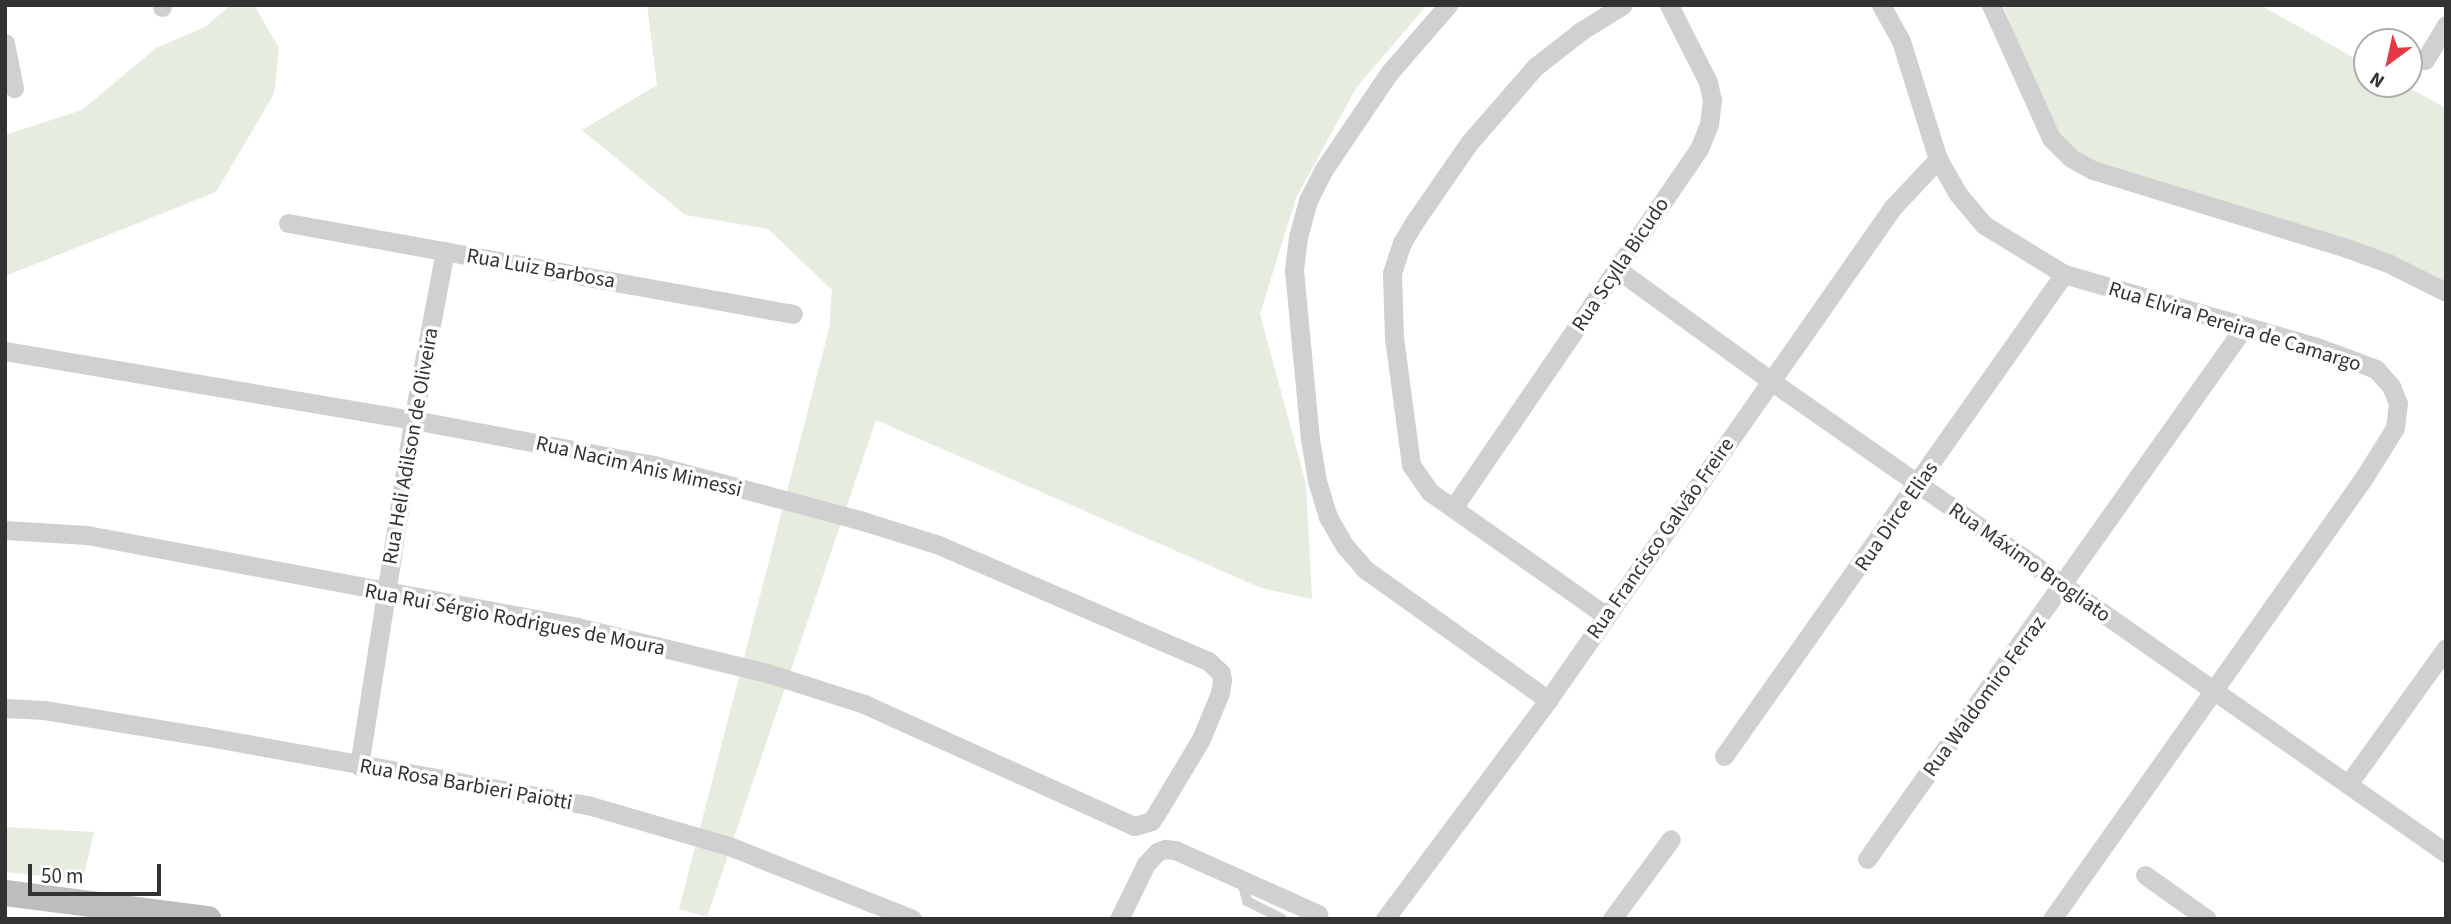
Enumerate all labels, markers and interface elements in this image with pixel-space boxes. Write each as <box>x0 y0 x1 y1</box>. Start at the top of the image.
north arrow <box>2353 28 2423 98</box>
text: N <box>2365 65 2390 94</box>
street label: Rua Scylla Bicudo <box>1566 192 1674 336</box>
street label: Rua Luiz Barbosa <box>465 243 617 293</box>
street label: Rua Elvira Pereira de Camargo <box>2106 276 2364 376</box>
street label: Rua Heli Adilson de Oliveira <box>377 326 443 566</box>
street label: Rua Nacim Anis Mimessi <box>533 430 745 502</box>
street label: Rua Francisco Galvão Freire <box>1581 433 1739 643</box>
street label: Rua Dirce Elias <box>1849 456 1943 576</box>
street label: Rua Máximo Brogliato <box>1944 497 2116 627</box>
street label: Rua Rui Sérgio Rodrigues de Moura <box>363 578 667 660</box>
street label: Rua Waldomiro Ferraz <box>1917 611 2051 781</box>
street label: Rua Rosa Barbieri Paiotti <box>358 753 574 815</box>
scale bar <box>32 850 164 894</box>
text: 50 m <box>41 861 83 891</box>

